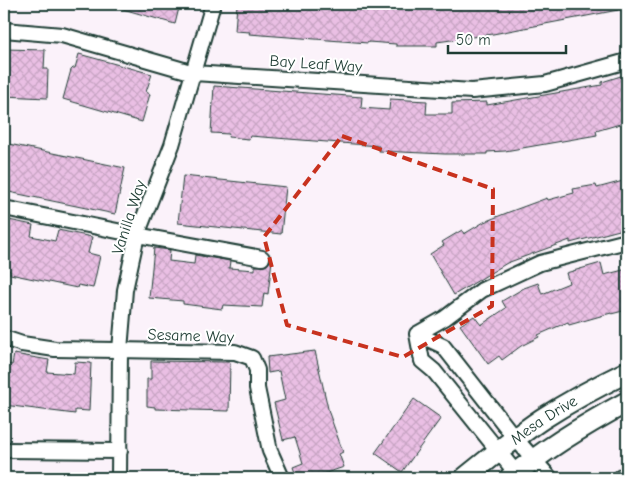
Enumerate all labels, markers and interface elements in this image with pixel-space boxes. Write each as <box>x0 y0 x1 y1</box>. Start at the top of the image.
scale bar <box>448 22 566 54</box>
text: 50 m <box>456 31 491 49</box>
street label: Bay Leaf Way <box>269 52 364 76</box>
street label: Vanilla Way <box>108 177 150 257</box>
street label: Sesame Way <box>147 325 235 347</box>
street label: Mesa Drive <box>507 392 580 449</box>

